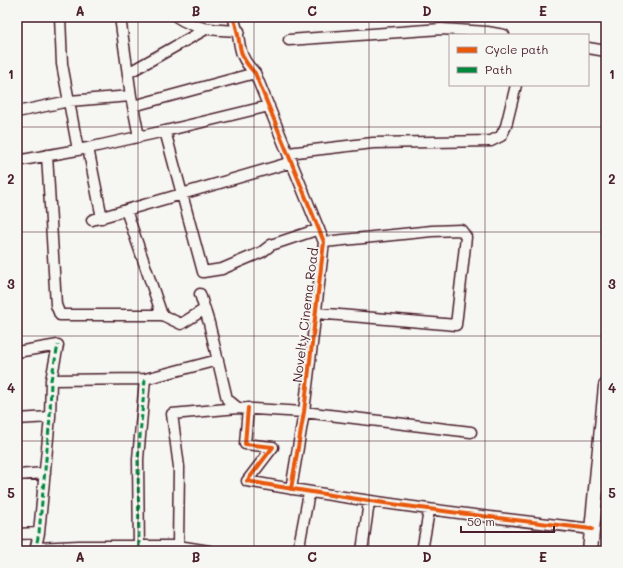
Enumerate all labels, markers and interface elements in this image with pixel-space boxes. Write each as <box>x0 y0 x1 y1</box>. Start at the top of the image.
text: A <box>75 2 85 19</box>
text: B <box>192 2 201 19</box>
text: C <box>307 2 317 19</box>
text: D <box>422 2 432 19</box>
text: E <box>539 2 547 19</box>
legend <box>449 34 589 86</box>
text: Cycle path <box>485 41 548 57</box>
text: Path <box>485 61 512 77</box>
text: 1 <box>8 65 14 82</box>
text: 1 <box>609 65 615 82</box>
text: 2 <box>7 170 15 187</box>
text: 2 <box>608 170 616 187</box>
street label: Novelty Cinema Road <box>288 247 321 383</box>
text: 3 <box>7 275 15 292</box>
text: 3 <box>608 275 616 292</box>
text: 4 <box>7 379 15 396</box>
text: 4 <box>608 379 616 396</box>
text: 5 <box>7 484 15 501</box>
text: 5 <box>608 484 616 501</box>
scale bar <box>461 508 554 534</box>
text: 50 m <box>467 513 495 529</box>
text: A <box>75 548 85 565</box>
text: B <box>192 548 201 565</box>
text: C <box>307 548 317 565</box>
text: D <box>422 548 432 565</box>
text: E <box>539 548 547 565</box>

